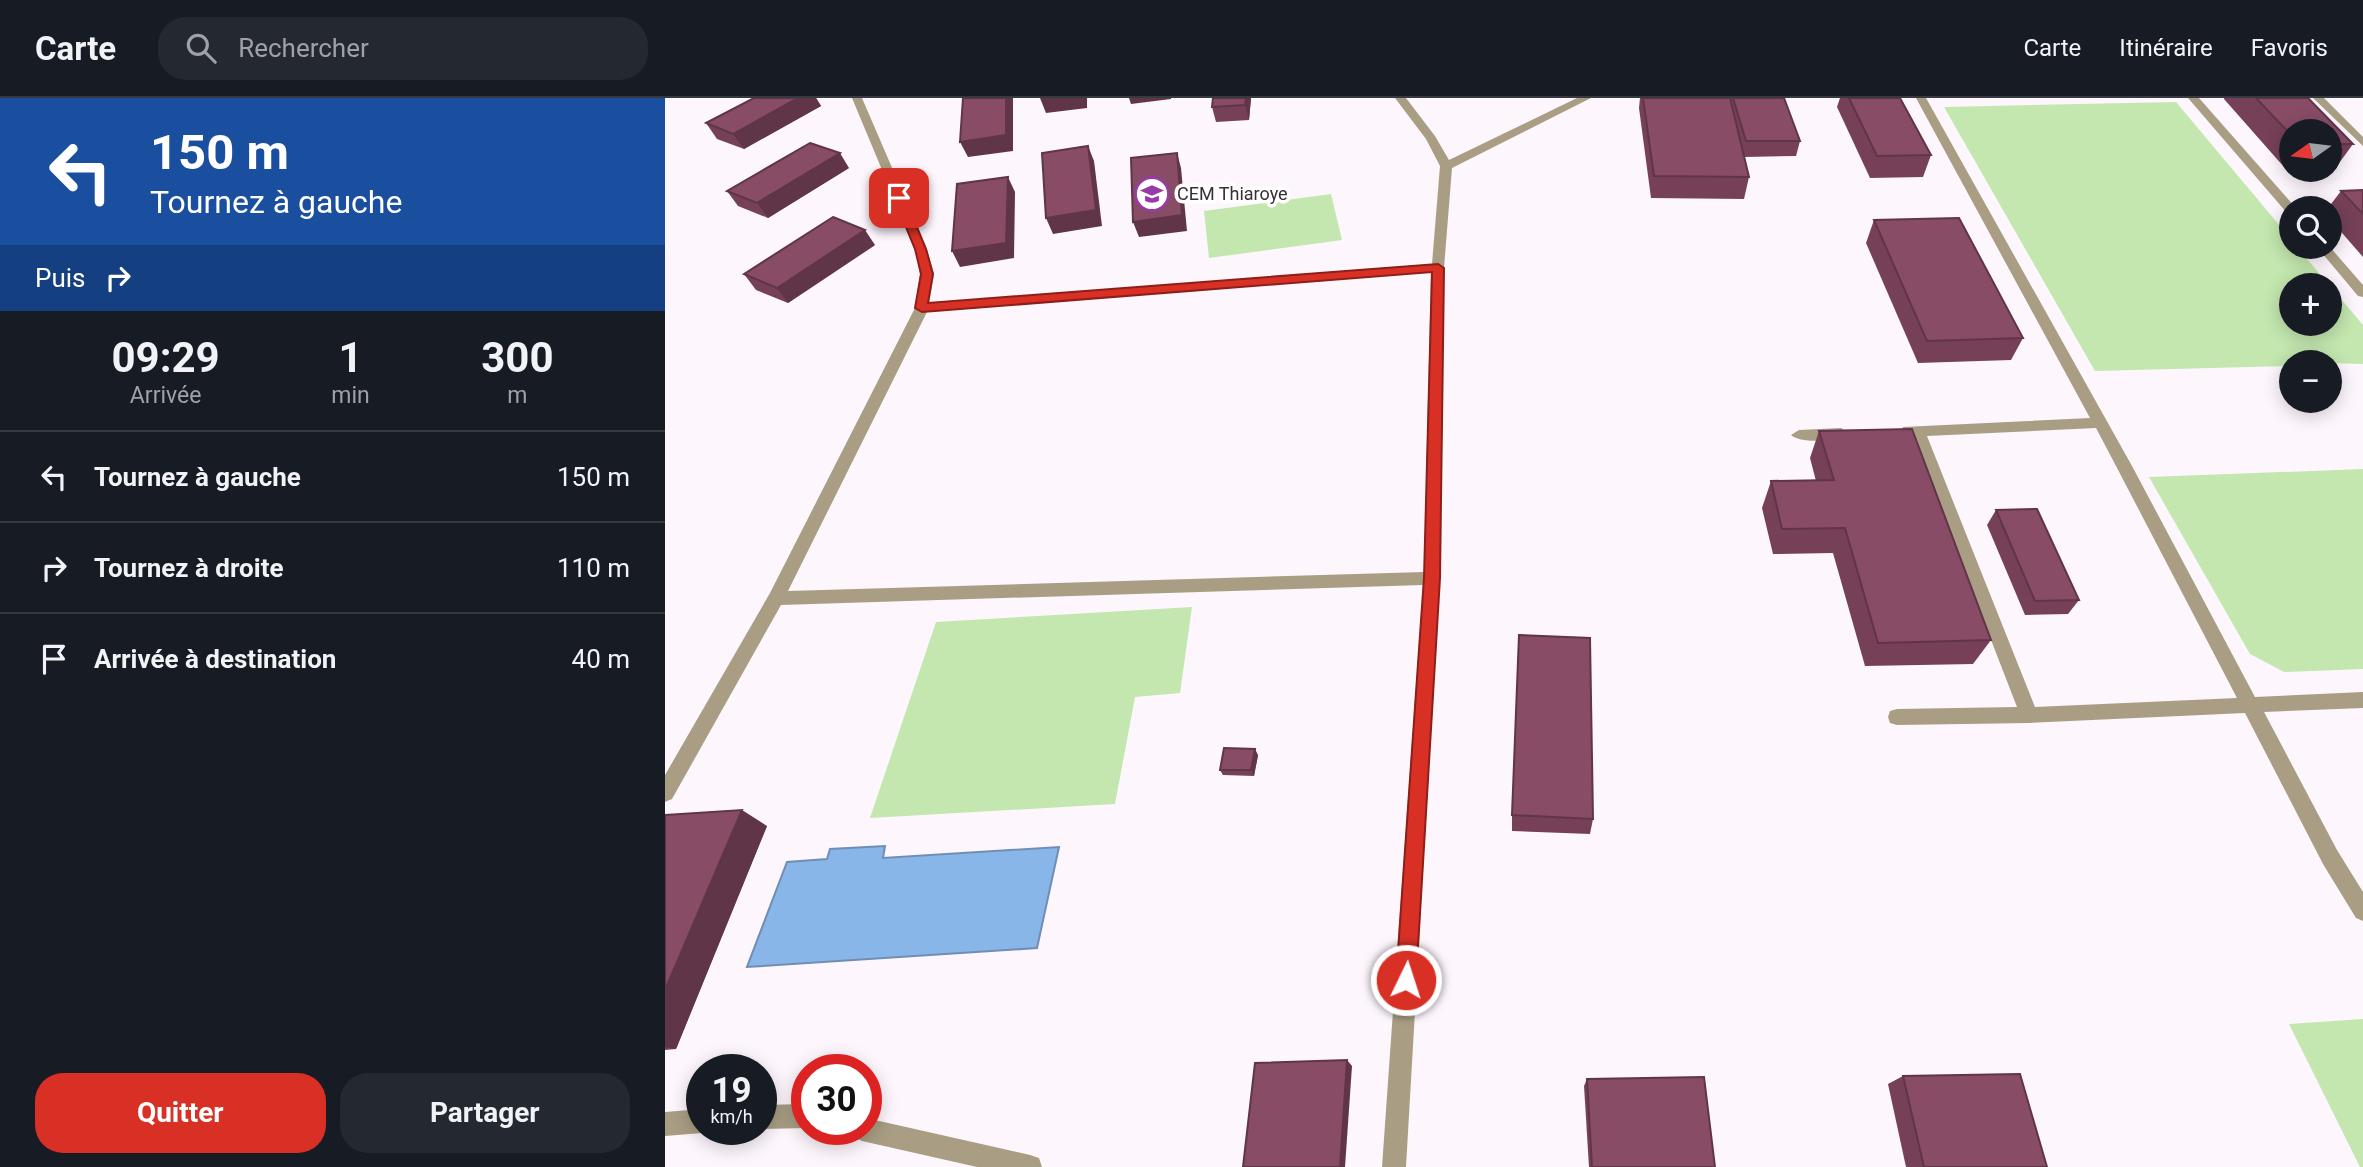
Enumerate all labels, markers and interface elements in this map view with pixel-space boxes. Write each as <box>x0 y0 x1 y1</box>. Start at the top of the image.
search box <box>158 17 648 80</box>
text: Carte <box>35 29 116 68</box>
icon: search <box>182 29 220 67</box>
text: Rechercher <box>238 33 369 63</box>
text: Carte <box>2023 34 2081 62</box>
text: Itinéraire <box>2119 34 2213 62</box>
text: Favoris <box>2251 34 2328 62</box>
north arrow <box>2279 119 2341 182</box>
map controls <box>2279 119 2342 413</box>
text: 150 m <box>150 124 289 181</box>
icon: left <box>35 126 126 217</box>
pin <box>869 168 929 228</box>
school or university icon: CEM Thiaroye <box>1133 175 1171 213</box>
icon: arrive <box>880 179 918 217</box>
text: Tournez à gauche <box>150 183 402 221</box>
place label: CEM Thiaroye <box>1177 183 1288 204</box>
button: search <box>2279 196 2342 259</box>
icon: right <box>99 259 137 297</box>
text: Puis <box>35 263 85 293</box>
button: + <box>2279 273 2342 336</box>
text: 09:29 <box>112 333 220 382</box>
text: 1 <box>338 333 363 382</box>
text: 300 <box>481 333 554 382</box>
button: − <box>2279 350 2342 413</box>
text: Arrivée <box>130 382 201 409</box>
text: min <box>331 382 370 409</box>
text: m <box>507 382 527 409</box>
icon: left <box>35 458 73 496</box>
text: Tournez à gauche <box>94 462 301 492</box>
text: 150 m <box>557 462 630 492</box>
icon: right <box>35 549 73 587</box>
text: Tournez à droite <box>94 553 284 583</box>
text: 110 m <box>557 553 630 583</box>
icon: arrive <box>35 640 73 678</box>
text: Arrivée à destination <box>94 644 336 674</box>
text: 40 m <box>572 644 630 674</box>
position arrow <box>1369 943 1443 1017</box>
speed limit sign: 30 <box>791 1054 882 1145</box>
text: 19 <box>711 1070 752 1111</box>
button: Quitter <box>35 1073 326 1153</box>
button: Partager <box>340 1073 630 1153</box>
text: km/h <box>710 1106 753 1127</box>

